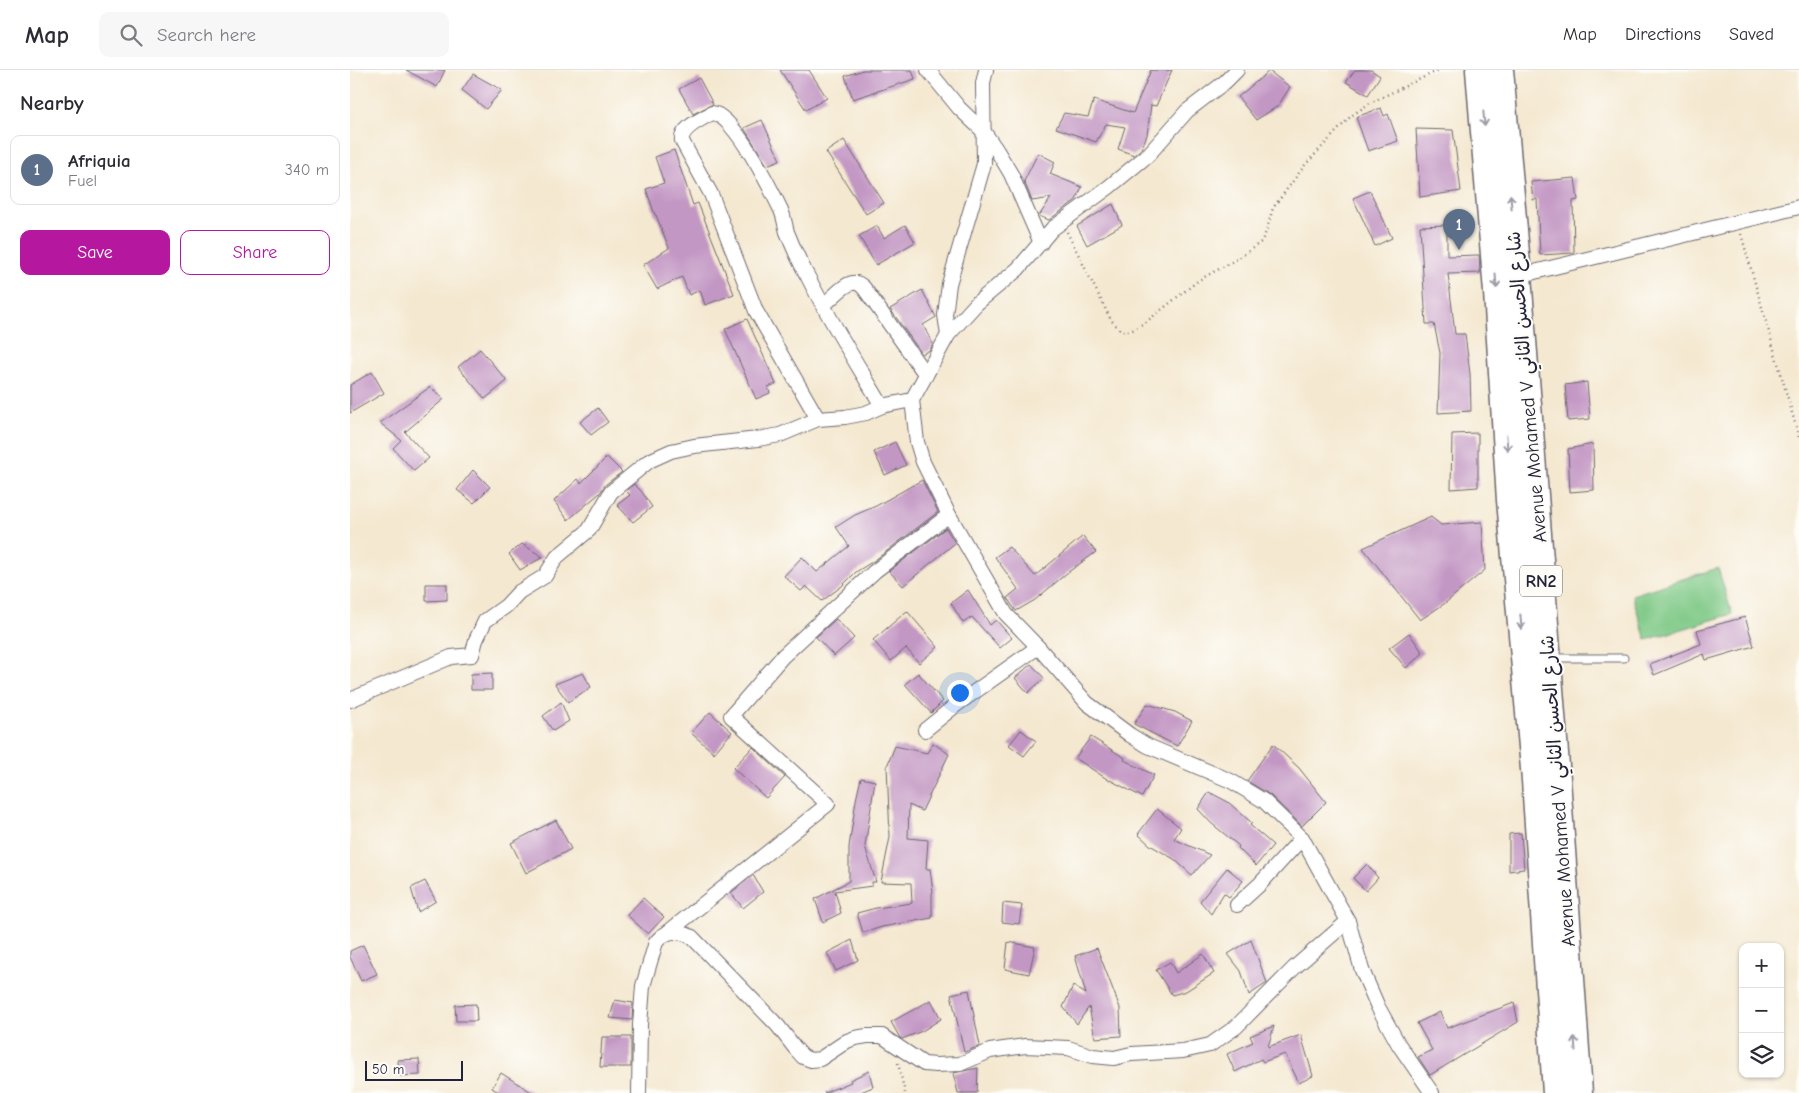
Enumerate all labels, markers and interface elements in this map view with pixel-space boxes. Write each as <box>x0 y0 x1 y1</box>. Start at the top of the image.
search box <box>99 12 449 57</box>
text: Map <box>25 21 69 49</box>
icon: search <box>117 21 145 49</box>
text: Search here <box>157 24 256 46</box>
text: Map <box>1563 24 1597 45</box>
text: Directions <box>1625 24 1701 45</box>
text: Saved <box>1729 24 1774 45</box>
text: Nearby <box>20 91 84 115</box>
one-way arrow <box>1479 110 1488 126</box>
text: Afriquia <box>68 150 131 172</box>
text: 1 <box>34 161 40 179</box>
text: 340 m <box>285 161 329 179</box>
text: Fuel <box>68 172 97 190</box>
one-way arrow <box>1506 194 1516 210</box>
pin: 1 <box>1443 209 1475 250</box>
button: Save <box>20 230 170 275</box>
button: Share <box>180 230 330 275</box>
street label: Avenue Mohamed V شارع الحسن الثاني <box>1502 230 1557 543</box>
one-way arrow <box>1492 272 1501 288</box>
one-way arrow <box>1502 434 1511 450</box>
road number: RN2 <box>1520 566 1562 596</box>
one-way arrow <box>1516 614 1526 630</box>
street label: Avenue Mohamed V شارع الحسن الثاني <box>1536 634 1585 948</box>
your location <box>947 680 973 706</box>
map controls <box>1739 943 1784 1078</box>
button: + <box>1739 943 1784 988</box>
button: − <box>1739 988 1784 1033</box>
button: layers <box>1739 1033 1784 1078</box>
one-way arrow <box>1571 1037 1580 1053</box>
scale bar <box>365 1058 462 1081</box>
text: 50 m <box>372 1061 404 1078</box>

